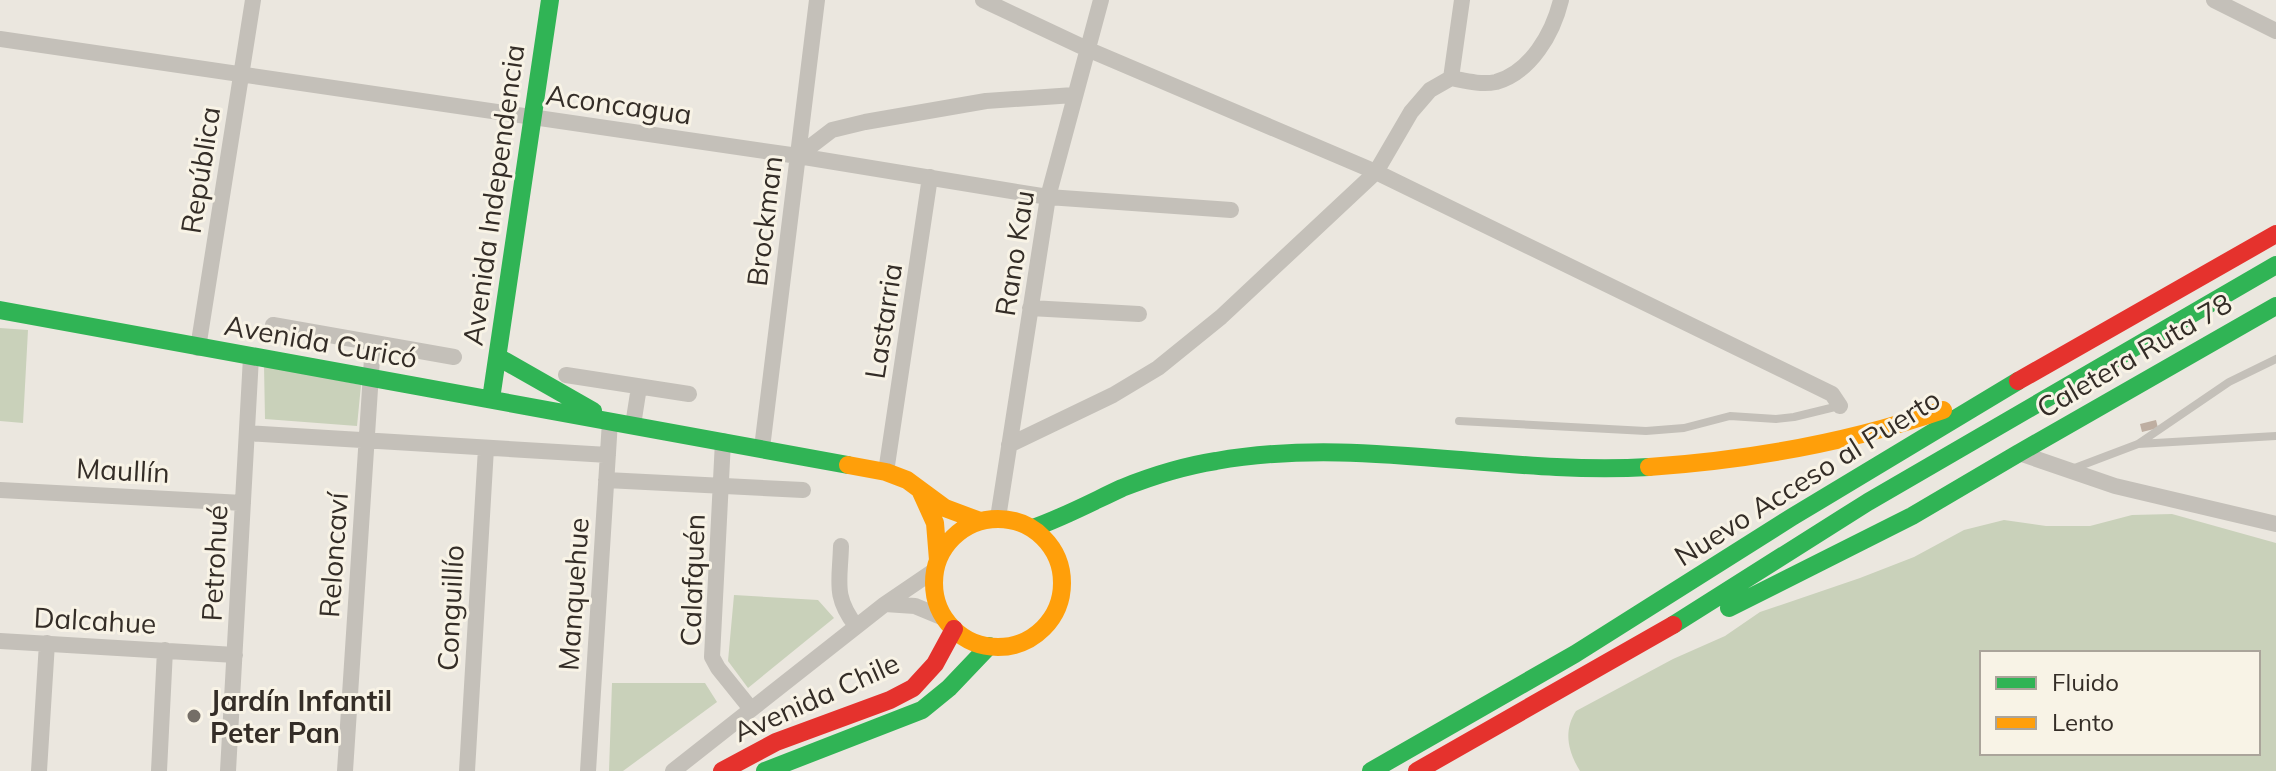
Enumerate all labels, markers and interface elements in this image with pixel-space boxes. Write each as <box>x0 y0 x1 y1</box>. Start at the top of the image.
street label: Avenida Independencia <box>455 42 531 348</box>
street label: Aconcagua <box>544 76 694 132</box>
street label: República <box>173 104 227 236</box>
street label: Brockman <box>739 154 789 288</box>
street label: Rano Kau <box>987 188 1041 318</box>
street label: Lastarria <box>857 261 909 381</box>
street label: Caletera Ruta 78 <box>2030 285 2238 425</box>
street label: Avenida Curicó <box>222 307 420 375</box>
street label: Nuevo Acceso al Puerto <box>1668 381 1946 573</box>
street label: Maullín <box>75 450 171 490</box>
street label: Reloncaví <box>311 490 355 619</box>
street label: Petrohué <box>193 504 235 622</box>
street label: Calafquén <box>672 513 712 647</box>
street label: Manquehue <box>550 516 596 672</box>
street label: Conguillío <box>429 544 471 672</box>
street label: Dalcahue <box>33 599 157 641</box>
street label: Avenida Chile <box>728 645 904 749</box>
legend <box>1980 651 2260 755</box>
text: Fluido <box>2052 667 2119 697</box>
place label: Jardín Infantil Peter Pan <box>210 683 392 750</box>
marker: Jardín Infantil Peter Pan <box>185 707 203 725</box>
text: Lento <box>2052 707 2114 737</box>

